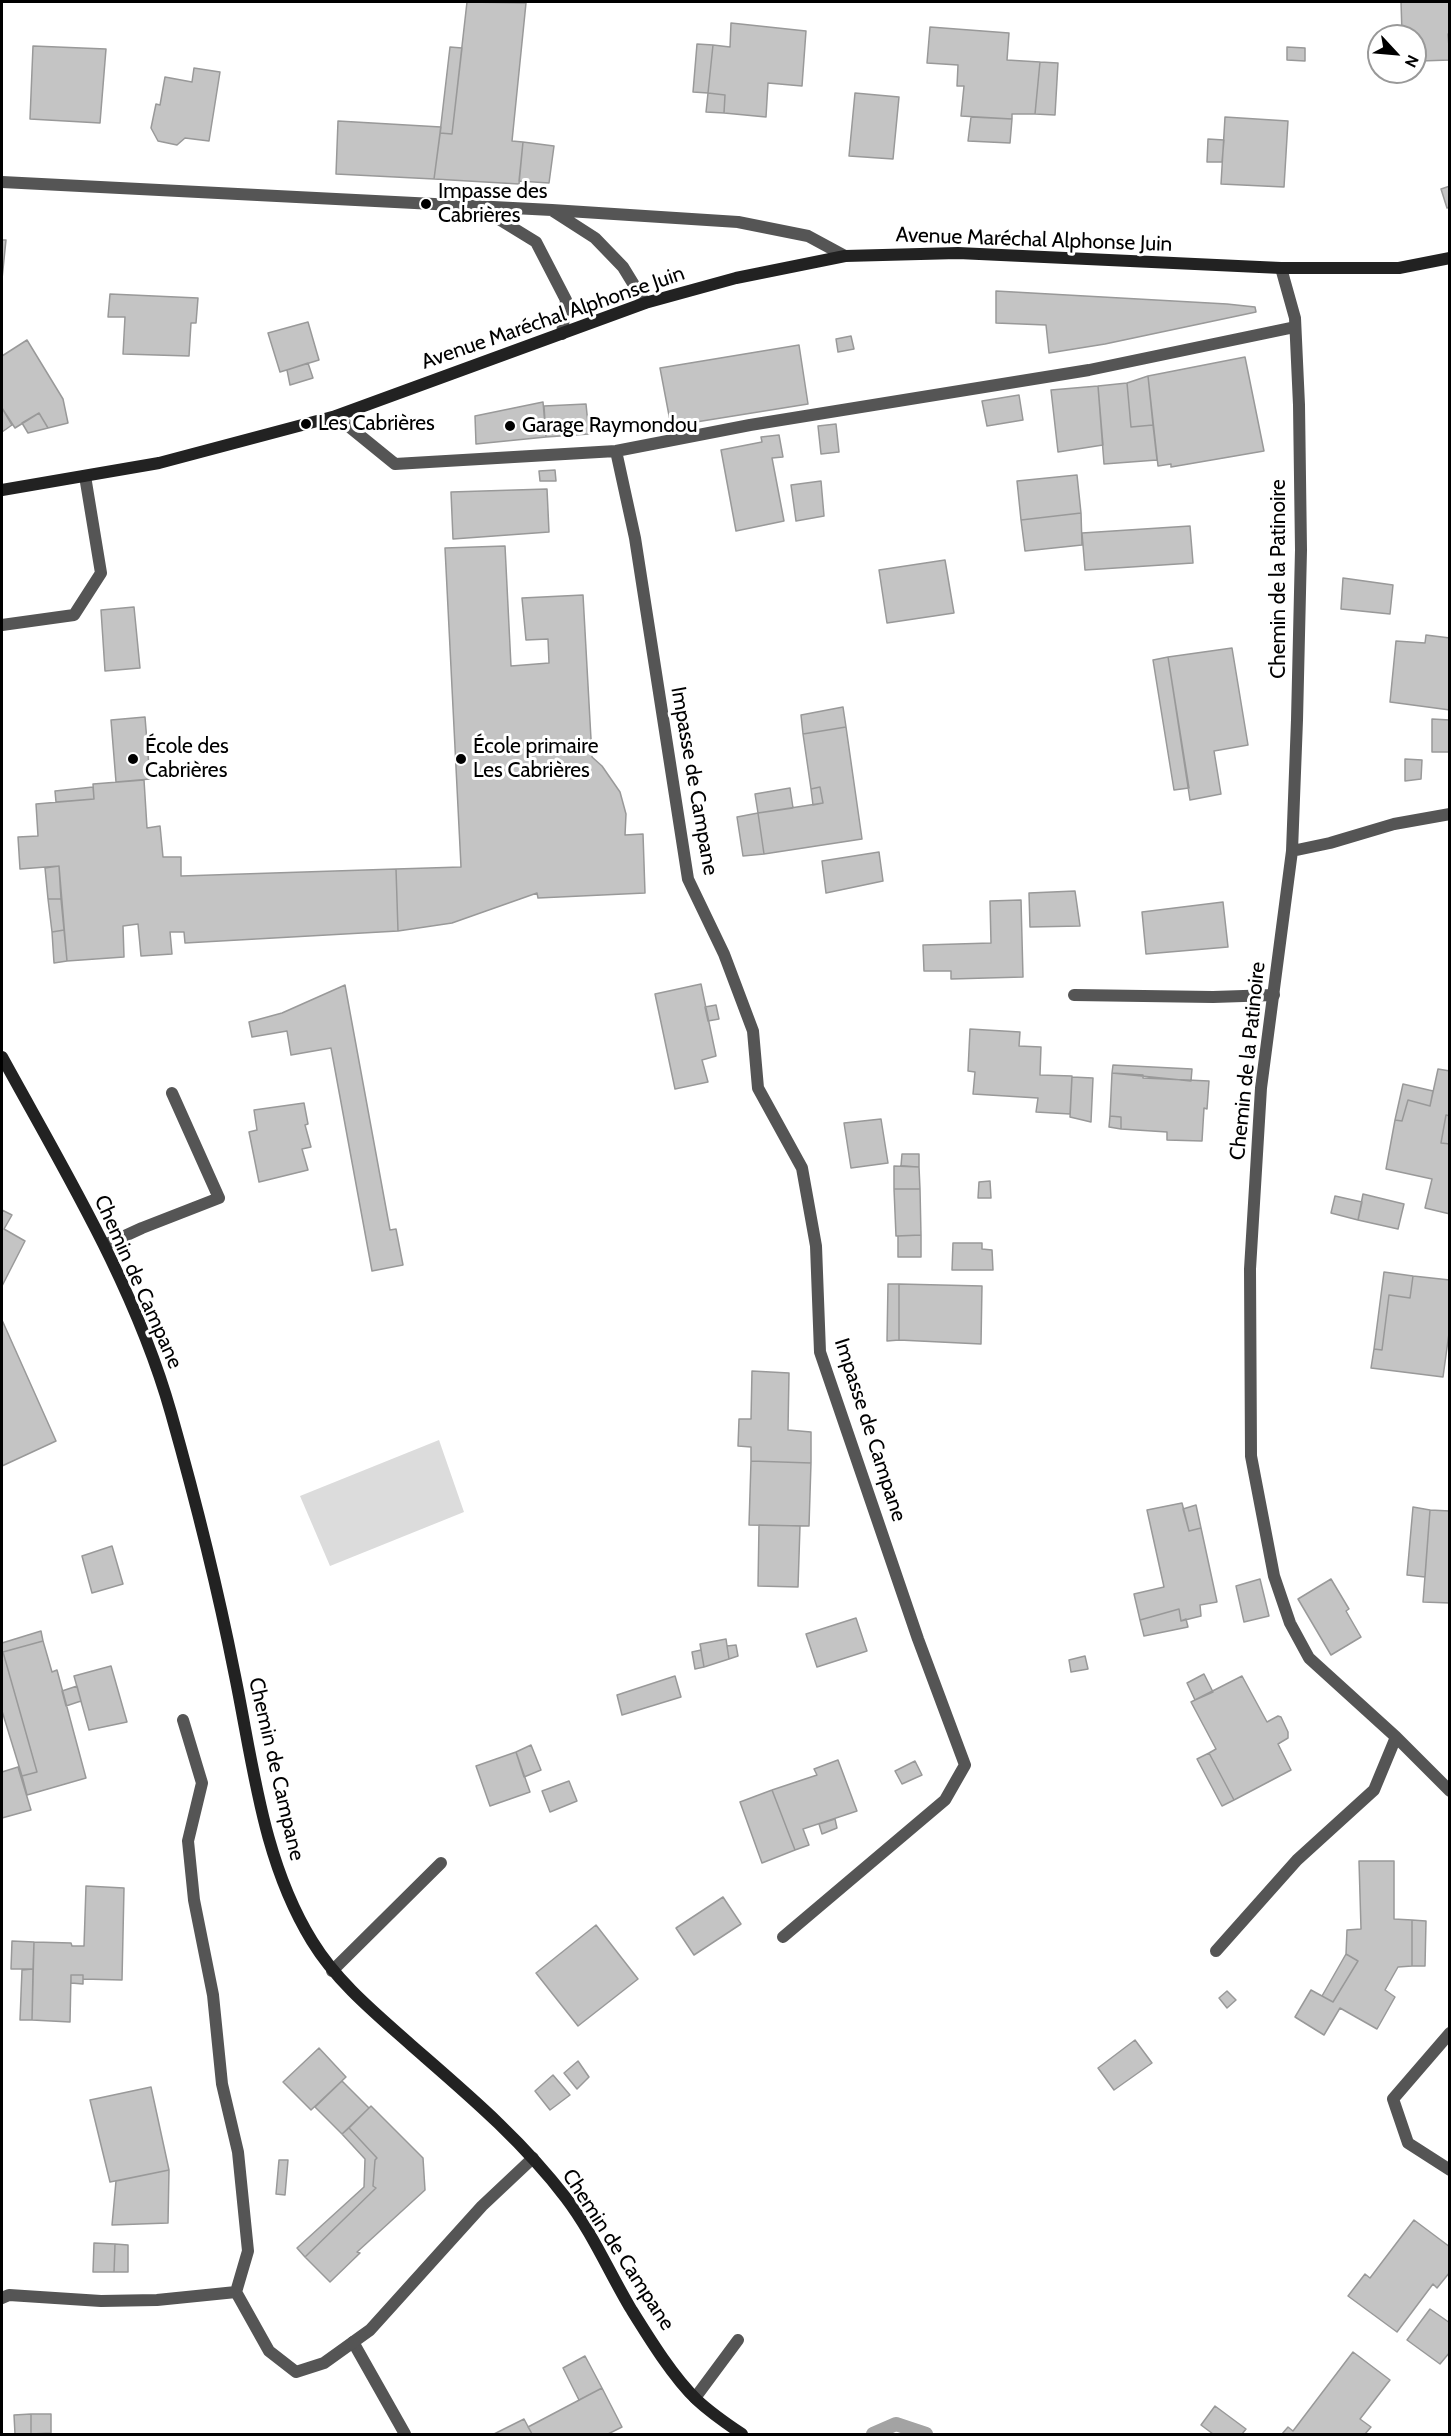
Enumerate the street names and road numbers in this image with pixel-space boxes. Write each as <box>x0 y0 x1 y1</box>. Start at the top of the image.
street label: Avenue Maréchal Alphonse Juin <box>895 223 1173 257</box>
street label: Avenue Maréchal Alphonse Juin <box>418 261 688 375</box>
street label: Chemin de la Patinoire <box>1266 479 1292 679</box>
street label: Impasse de Campane <box>665 685 723 877</box>
street label: Chemin de la Patinoire <box>1225 961 1271 1161</box>
street label: Chemin de Campane <box>88 1191 188 1373</box>
street label: Impasse de Campane <box>828 1335 912 1525</box>
street label: Chemin de Campane <box>243 1675 309 1863</box>
street label: Chemin de Campane <box>556 2165 680 2335</box>

